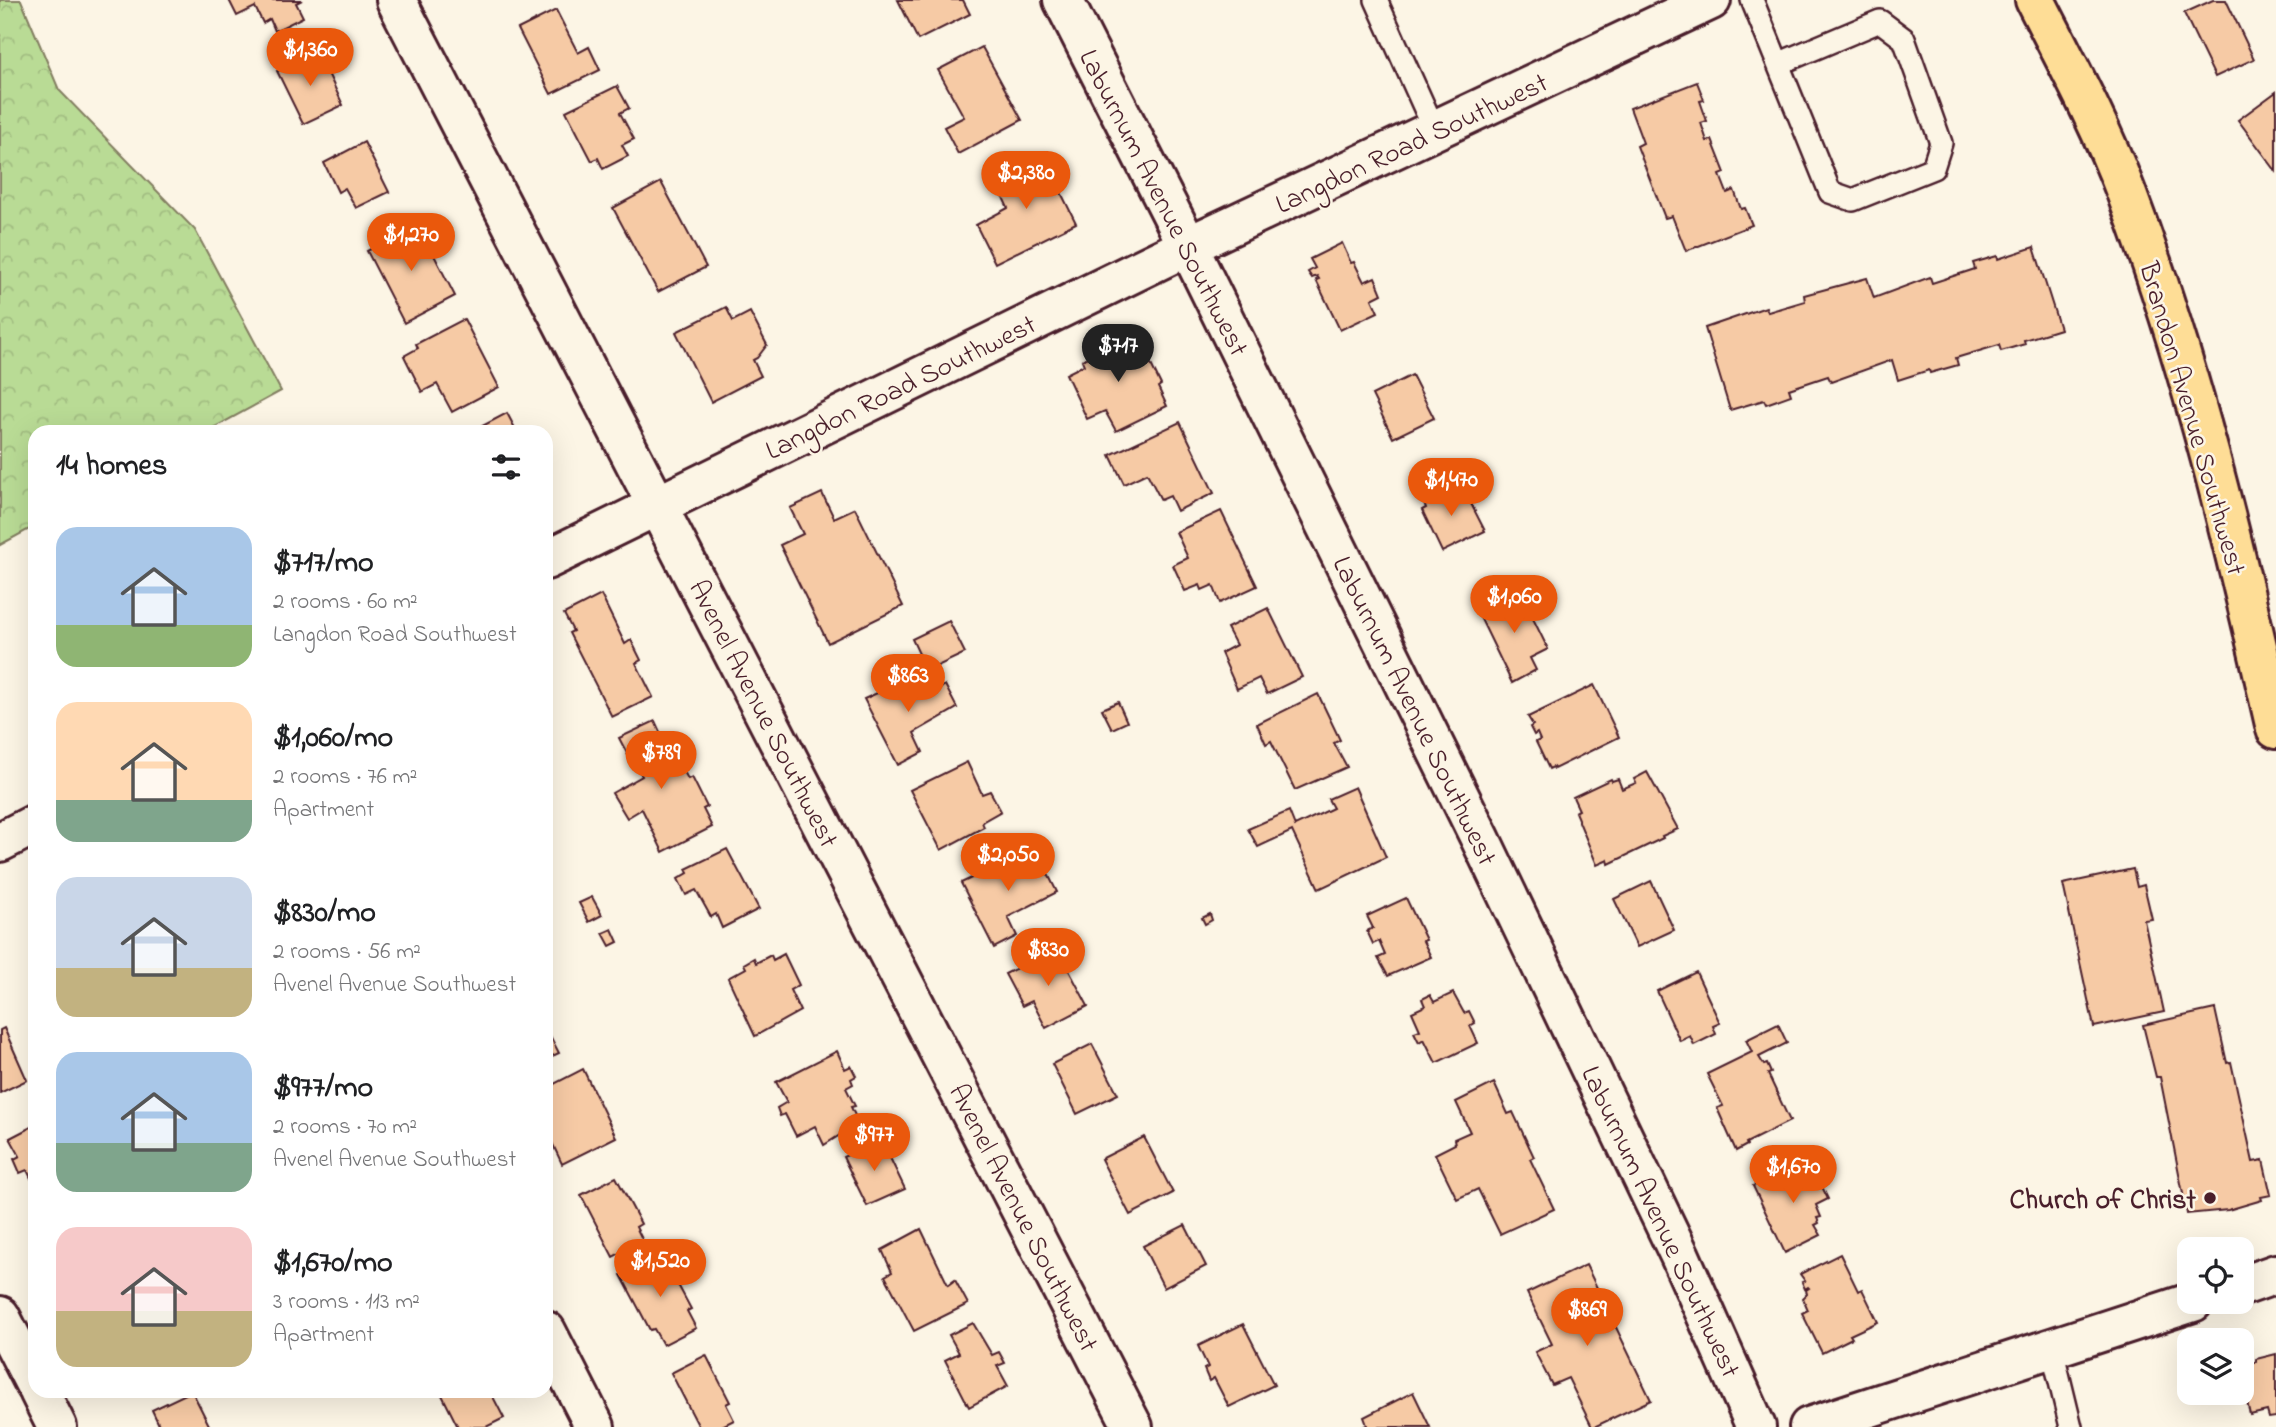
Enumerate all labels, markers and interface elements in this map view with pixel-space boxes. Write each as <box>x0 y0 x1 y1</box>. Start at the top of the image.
pin: $1,360 <box>253 28 367 88</box>
text: $1,360 <box>283 34 337 67</box>
street label: Laburnum Avenue Southwest <box>1066 43 1257 364</box>
street label: Langdon Road Southwest <box>1269 64 1556 226</box>
pin: $2,380 <box>969 152 1083 211</box>
text: $2,380 <box>997 157 1055 190</box>
pin: $1,270 <box>354 214 468 273</box>
text: $1,270 <box>383 219 439 252</box>
street label: Brandon Avenue Southwest <box>2126 257 2255 580</box>
street label: Langdon Road Southwest <box>759 306 1044 473</box>
pin: $717 <box>1077 324 1159 384</box>
text: $717 <box>1098 330 1138 363</box>
text: 14 homes <box>56 445 167 489</box>
icon: filters <box>487 448 525 486</box>
pin: $1,470 <box>1394 458 1508 518</box>
text: $1,470 <box>1424 464 1478 497</box>
text: $717/mo <box>273 542 374 586</box>
street label: Laburnum Avenue Southwest <box>1320 550 1506 873</box>
icon: home <box>112 555 196 639</box>
street label: Avenel Avenue Southwest <box>676 573 847 856</box>
pin: $1,060 <box>1457 576 1571 635</box>
text: $1,060 <box>1486 581 1542 614</box>
text: 2 rooms · 60 m² <box>273 586 418 619</box>
text: Langdon Road Southwest <box>273 619 517 652</box>
pin: $863 <box>867 654 949 714</box>
text: $863 <box>887 660 929 693</box>
text: $1,060/mo <box>273 717 393 761</box>
icon: home <box>112 730 196 814</box>
pin: $789 <box>620 732 702 791</box>
text: $789 <box>642 737 680 770</box>
text: 2 rooms · 76 m² <box>273 761 417 794</box>
text: Apartment <box>273 794 374 827</box>
pin: $2,050 <box>951 834 1065 893</box>
text: $2,050 <box>977 839 1039 872</box>
text: $830/mo <box>273 892 376 936</box>
icon: home <box>112 905 196 989</box>
pin: $830 <box>1007 928 1089 988</box>
text: $830 <box>1027 934 1069 967</box>
text: 2 rooms · 56 m² <box>273 936 421 969</box>
text: Avenel Avenue Southwest <box>273 969 516 1002</box>
street label: Laburnum Avenue Southwest <box>1568 1060 1749 1385</box>
text: $977/mo <box>273 1067 373 1111</box>
street label: Avenel Avenue Southwest <box>936 1077 1107 1360</box>
icon: home <box>112 1080 196 1164</box>
text: 2 rooms · 70 m² <box>273 1111 417 1144</box>
pin: $977 <box>833 1114 915 1173</box>
text: $977 <box>854 1119 894 1152</box>
text: Avenel Avenue Southwest <box>273 1144 516 1177</box>
pin: $1,670 <box>1736 1146 1850 1205</box>
text: $1,670 <box>1766 1151 1820 1184</box>
place label: Church of Christ <box>2009 1181 2197 1222</box>
marker: Church of Christ <box>2202 1190 2218 1206</box>
map controls <box>2177 1237 2254 1405</box>
button: locate <box>2177 1237 2254 1314</box>
pin: $1,520 <box>603 1240 717 1299</box>
text: $1,670/mo <box>273 1242 393 1286</box>
text: $1,520 <box>630 1245 690 1278</box>
icon: home <box>112 1255 196 1339</box>
text: 3 rooms · 113 m² <box>273 1286 420 1319</box>
pin: $869 <box>1546 1288 1628 1348</box>
text: $869 <box>1567 1294 1607 1327</box>
text: Apartment <box>273 1319 374 1352</box>
button: layers <box>2177 1328 2254 1405</box>

